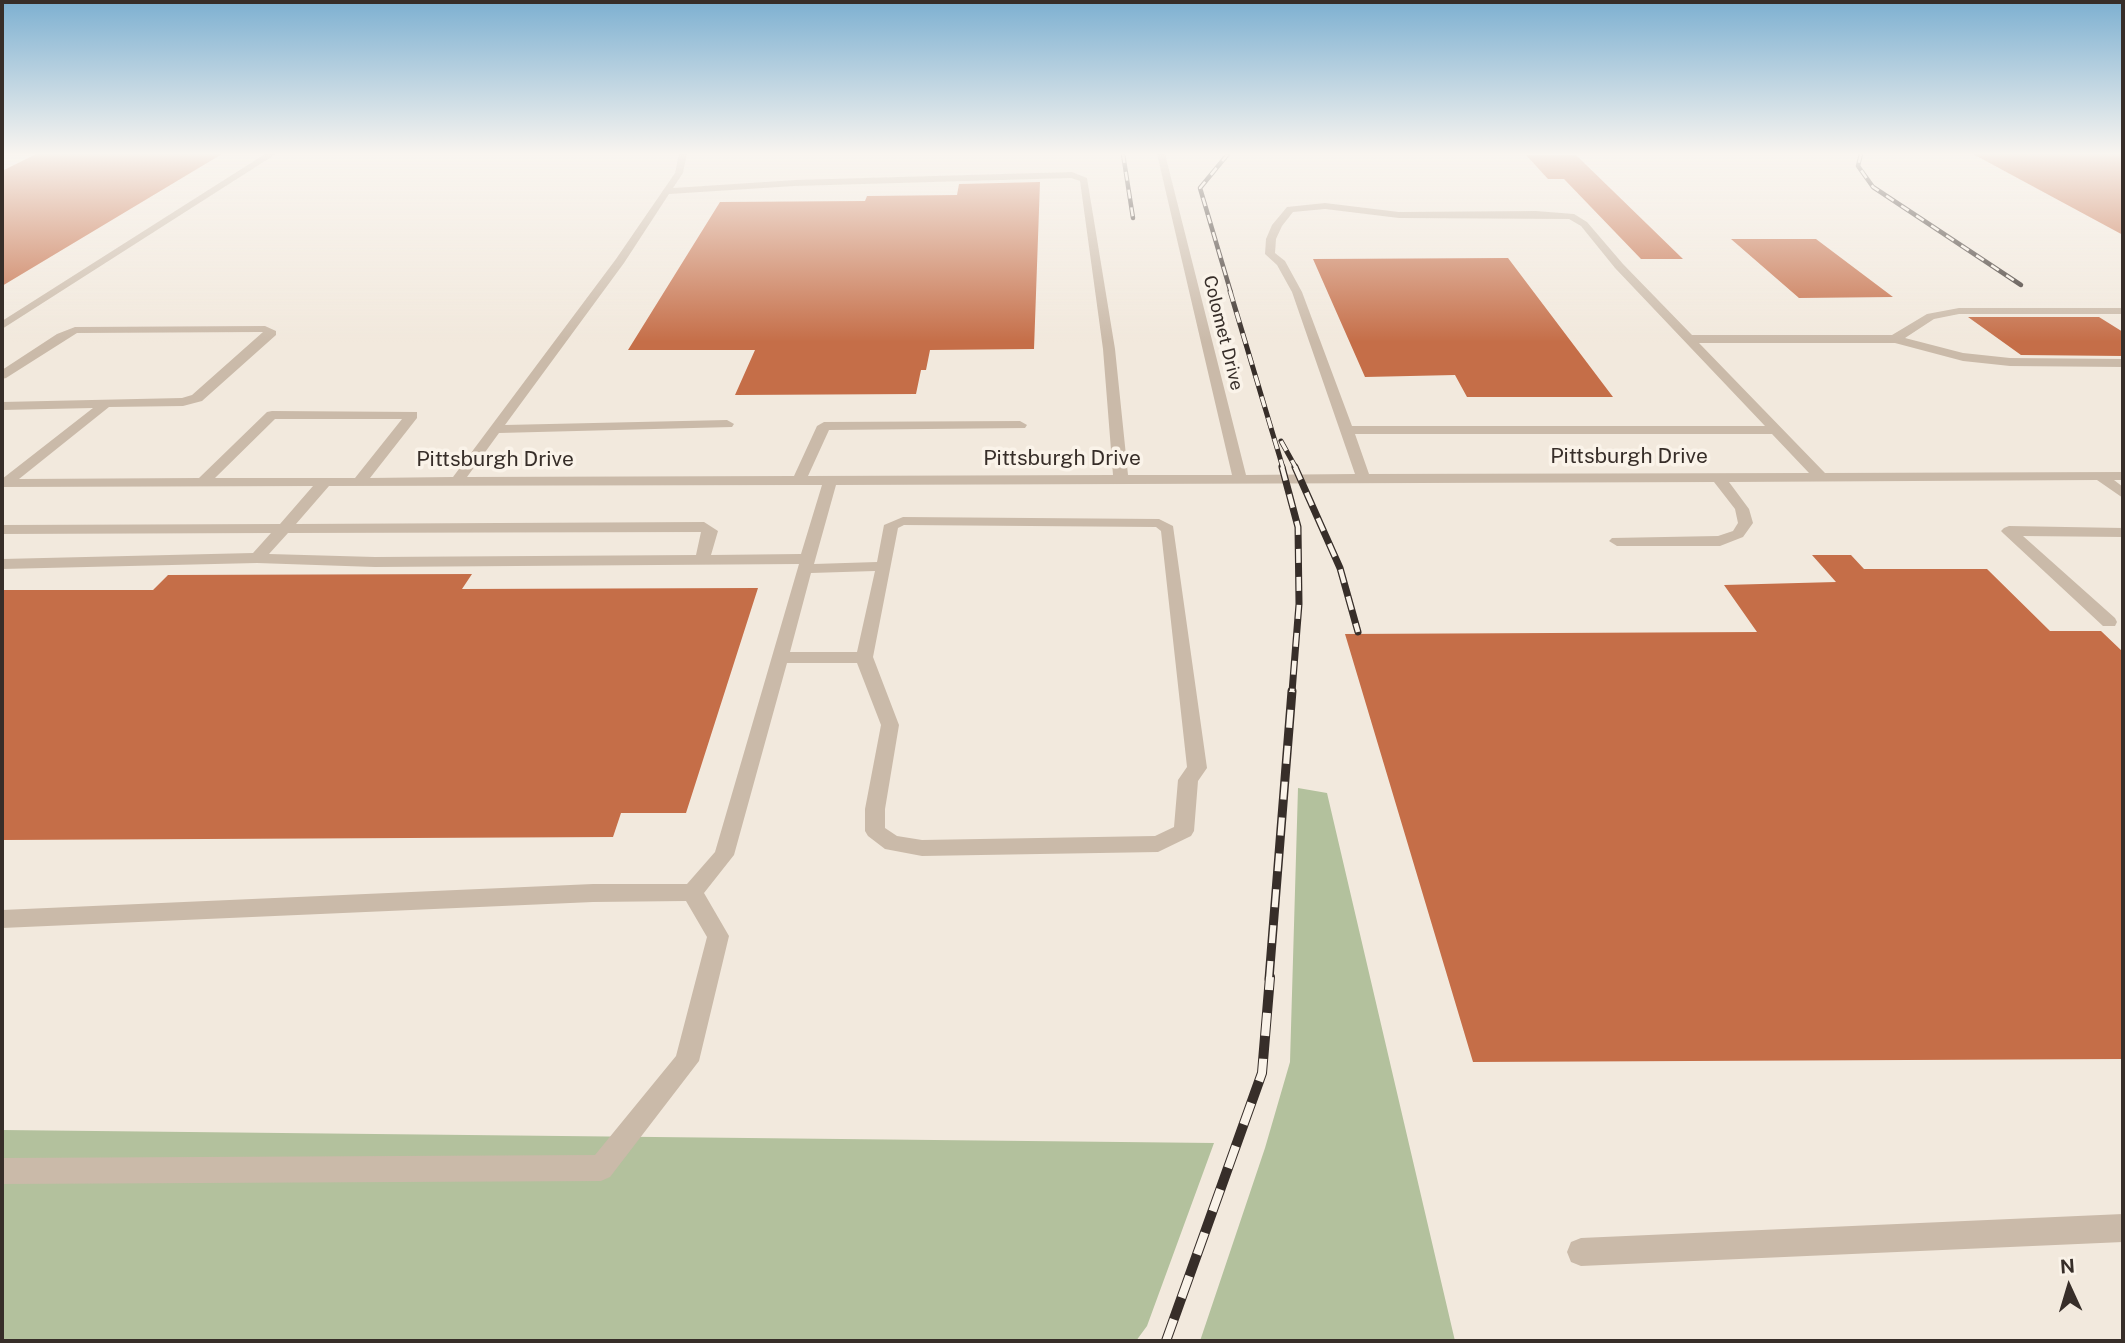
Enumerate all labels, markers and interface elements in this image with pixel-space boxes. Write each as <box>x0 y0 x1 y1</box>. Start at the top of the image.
street label: Colomet Drive <box>1198 273 1248 393</box>
street label: Pittsburgh Drive <box>1550 444 1708 470</box>
street label: Pittsburgh Drive <box>983 446 1141 472</box>
street label: Pittsburgh Drive <box>416 447 574 473</box>
north arrow <box>2034 1252 2104 1322</box>
text: N <box>2059 1255 2076 1278</box>

